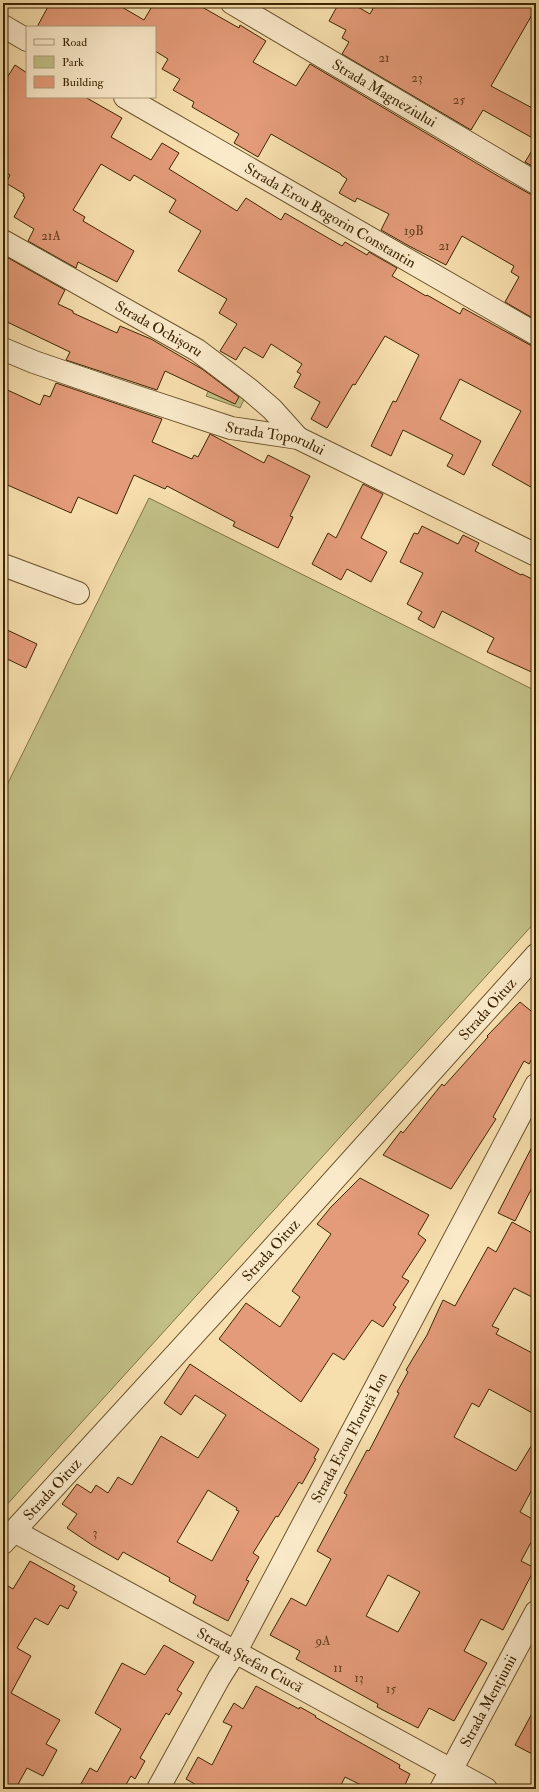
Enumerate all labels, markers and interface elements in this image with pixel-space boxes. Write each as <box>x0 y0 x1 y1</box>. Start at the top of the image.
legend <box>26 26 156 98</box>
text: Road <box>62 35 87 50</box>
house number: 21 <box>378 50 390 66</box>
text: Park <box>62 55 84 70</box>
street label: Strada Magneziului <box>329 55 440 131</box>
house number: 23 <box>411 70 423 86</box>
text: Building <box>62 75 105 90</box>
house number: 25 <box>453 92 465 108</box>
street label: Strada Erou Bogorin Constantin <box>241 158 420 272</box>
house number: 19B <box>404 223 424 239</box>
house number: 21A <box>41 228 61 244</box>
house number: 21 <box>438 238 450 254</box>
street label: Strada Ochișoru <box>112 296 207 361</box>
street label: Strada Toporului <box>223 417 328 459</box>
street label: Strada Oituz <box>454 974 521 1044</box>
street label: Strada Oituz <box>238 1215 304 1285</box>
street label: Strada Erou Floruță Ion <box>307 1369 392 1506</box>
street label: Strada Oituz <box>19 1454 86 1524</box>
house number: 3 <box>93 1525 98 1541</box>
street label: Strada Ștefan Ciucă <box>194 1623 307 1697</box>
house number: 9A <box>315 1633 331 1649</box>
street label: Strada Mențiunii <box>456 1651 521 1750</box>
house number: 11 <box>333 1660 343 1676</box>
house number: 13 <box>354 1670 364 1686</box>
house number: 15 <box>386 1681 396 1697</box>

